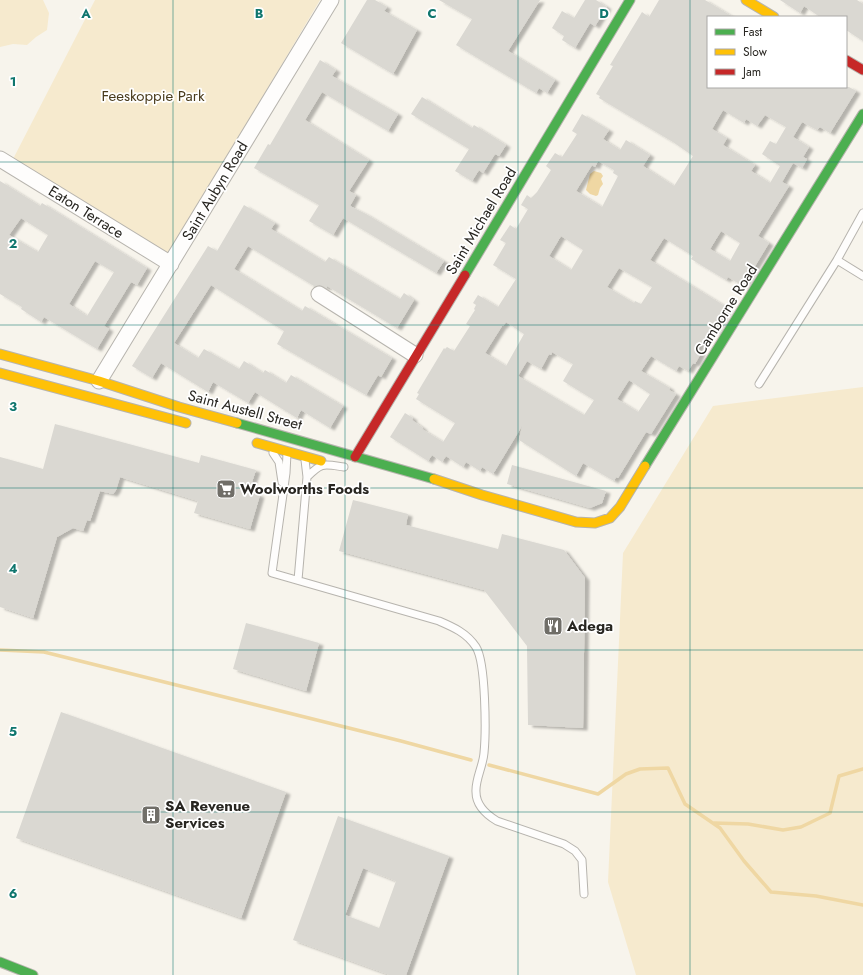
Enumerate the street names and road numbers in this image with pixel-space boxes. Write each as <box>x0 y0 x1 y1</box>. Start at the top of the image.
street label: Saint Aubyn Road <box>177 137 253 245</box>
street label: Saint Michael Road <box>440 163 522 279</box>
street label: Eaton Terrace <box>44 180 128 244</box>
street label: Camborne Road <box>689 260 763 360</box>
street label: Saint Austell Street <box>185 384 305 436</box>

